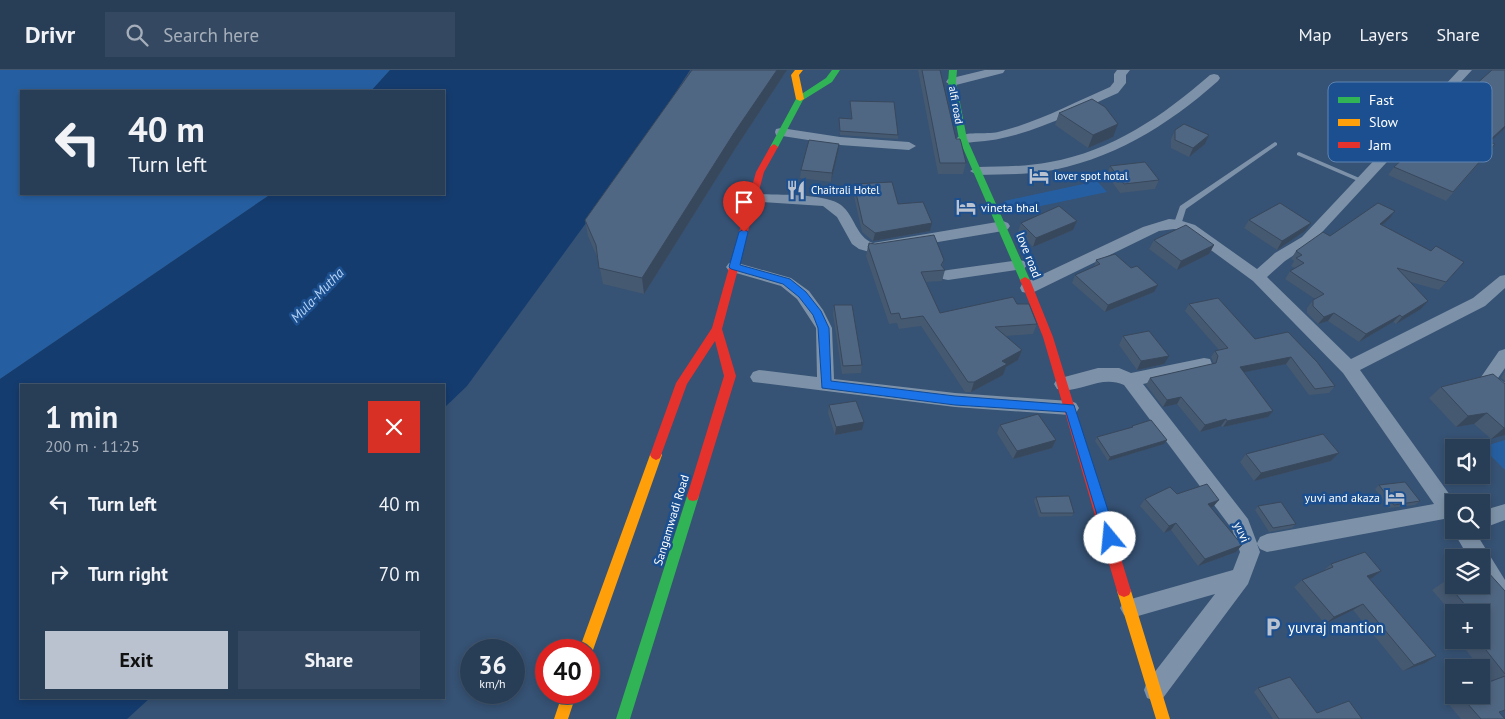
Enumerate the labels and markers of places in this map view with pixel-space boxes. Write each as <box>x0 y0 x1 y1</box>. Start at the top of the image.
hotel icon: lover spot hotal <box>1028 165 1050 187</box>
place label: lover spot hotal <box>1054 169 1129 183</box>
restaurant icon: Chaitrali Hotel <box>785 179 807 201</box>
pin <box>723 181 765 232</box>
place label: Chaitrali Hotel <box>811 183 880 197</box>
hotel icon: vineta bhal <box>955 196 977 218</box>
place label: vineta bhal <box>981 200 1039 215</box>
hotel icon: yuvi and akaza <box>1384 486 1406 508</box>
place label: yuvi and akaza <box>1305 490 1380 505</box>
parking icon: yuvraj mantion <box>1262 616 1284 638</box>
place label: yuvraj mantion <box>1288 618 1384 637</box>

